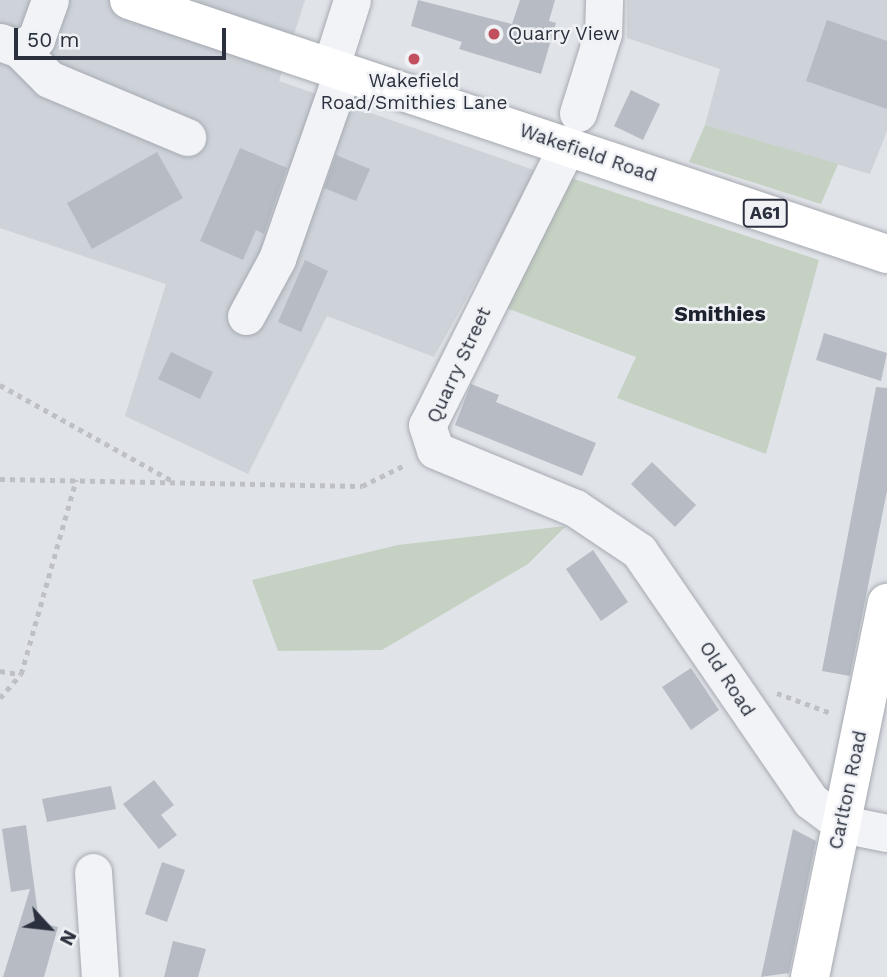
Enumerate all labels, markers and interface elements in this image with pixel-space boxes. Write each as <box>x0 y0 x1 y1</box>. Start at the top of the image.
scale bar <box>18 14 229 58</box>
place label: Quarry View <box>508 23 620 45</box>
marker: Quarry View <box>486 26 502 42</box>
text: 50 m <box>27 27 79 52</box>
marker: Wakefield Road/Smithies Lane <box>406 51 422 67</box>
place label: Wakefield Road/Smithies Lane <box>321 70 507 114</box>
street label: Wakefield Road <box>516 119 660 187</box>
road number: A61 <box>742 198 788 228</box>
district label: Smithies <box>674 301 766 327</box>
street label: Quarry Street <box>422 303 496 427</box>
street label: Old Road <box>694 637 760 721</box>
street label: Carlton Road <box>824 728 872 852</box>
north arrow <box>14 893 84 963</box>
text: N <box>55 926 82 949</box>

